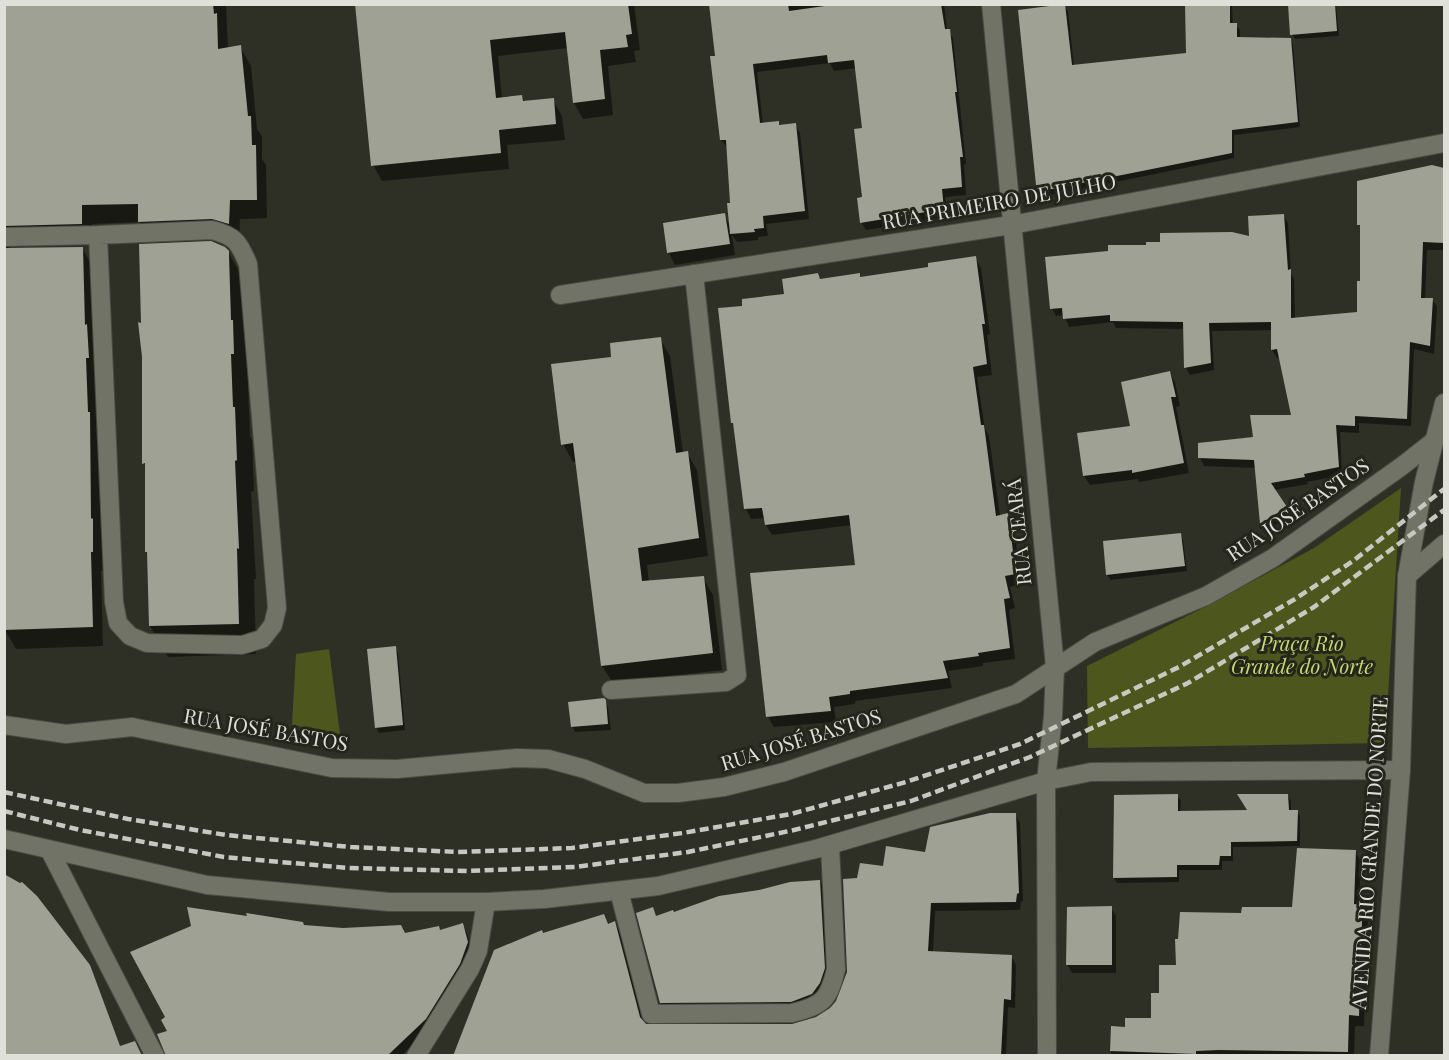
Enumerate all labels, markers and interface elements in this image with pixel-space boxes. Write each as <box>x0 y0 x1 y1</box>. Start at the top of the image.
street label: RUA PRIMEIRO DE JULHO <box>880 167 1118 234</box>
street label: RUA JOSÉ BASTOS <box>1221 451 1374 566</box>
street label: RUA CEARÁ <box>998 477 1037 587</box>
park label: Praça Rio Grande do Norte <box>1231 629 1374 679</box>
street label: AVENIDA RIO GRANDE DO NORTE <box>1344 696 1393 1011</box>
street label: RUA JOSÉ BASTOS <box>182 701 351 756</box>
street label: RUA JOSÉ BASTOS <box>717 701 884 776</box>

